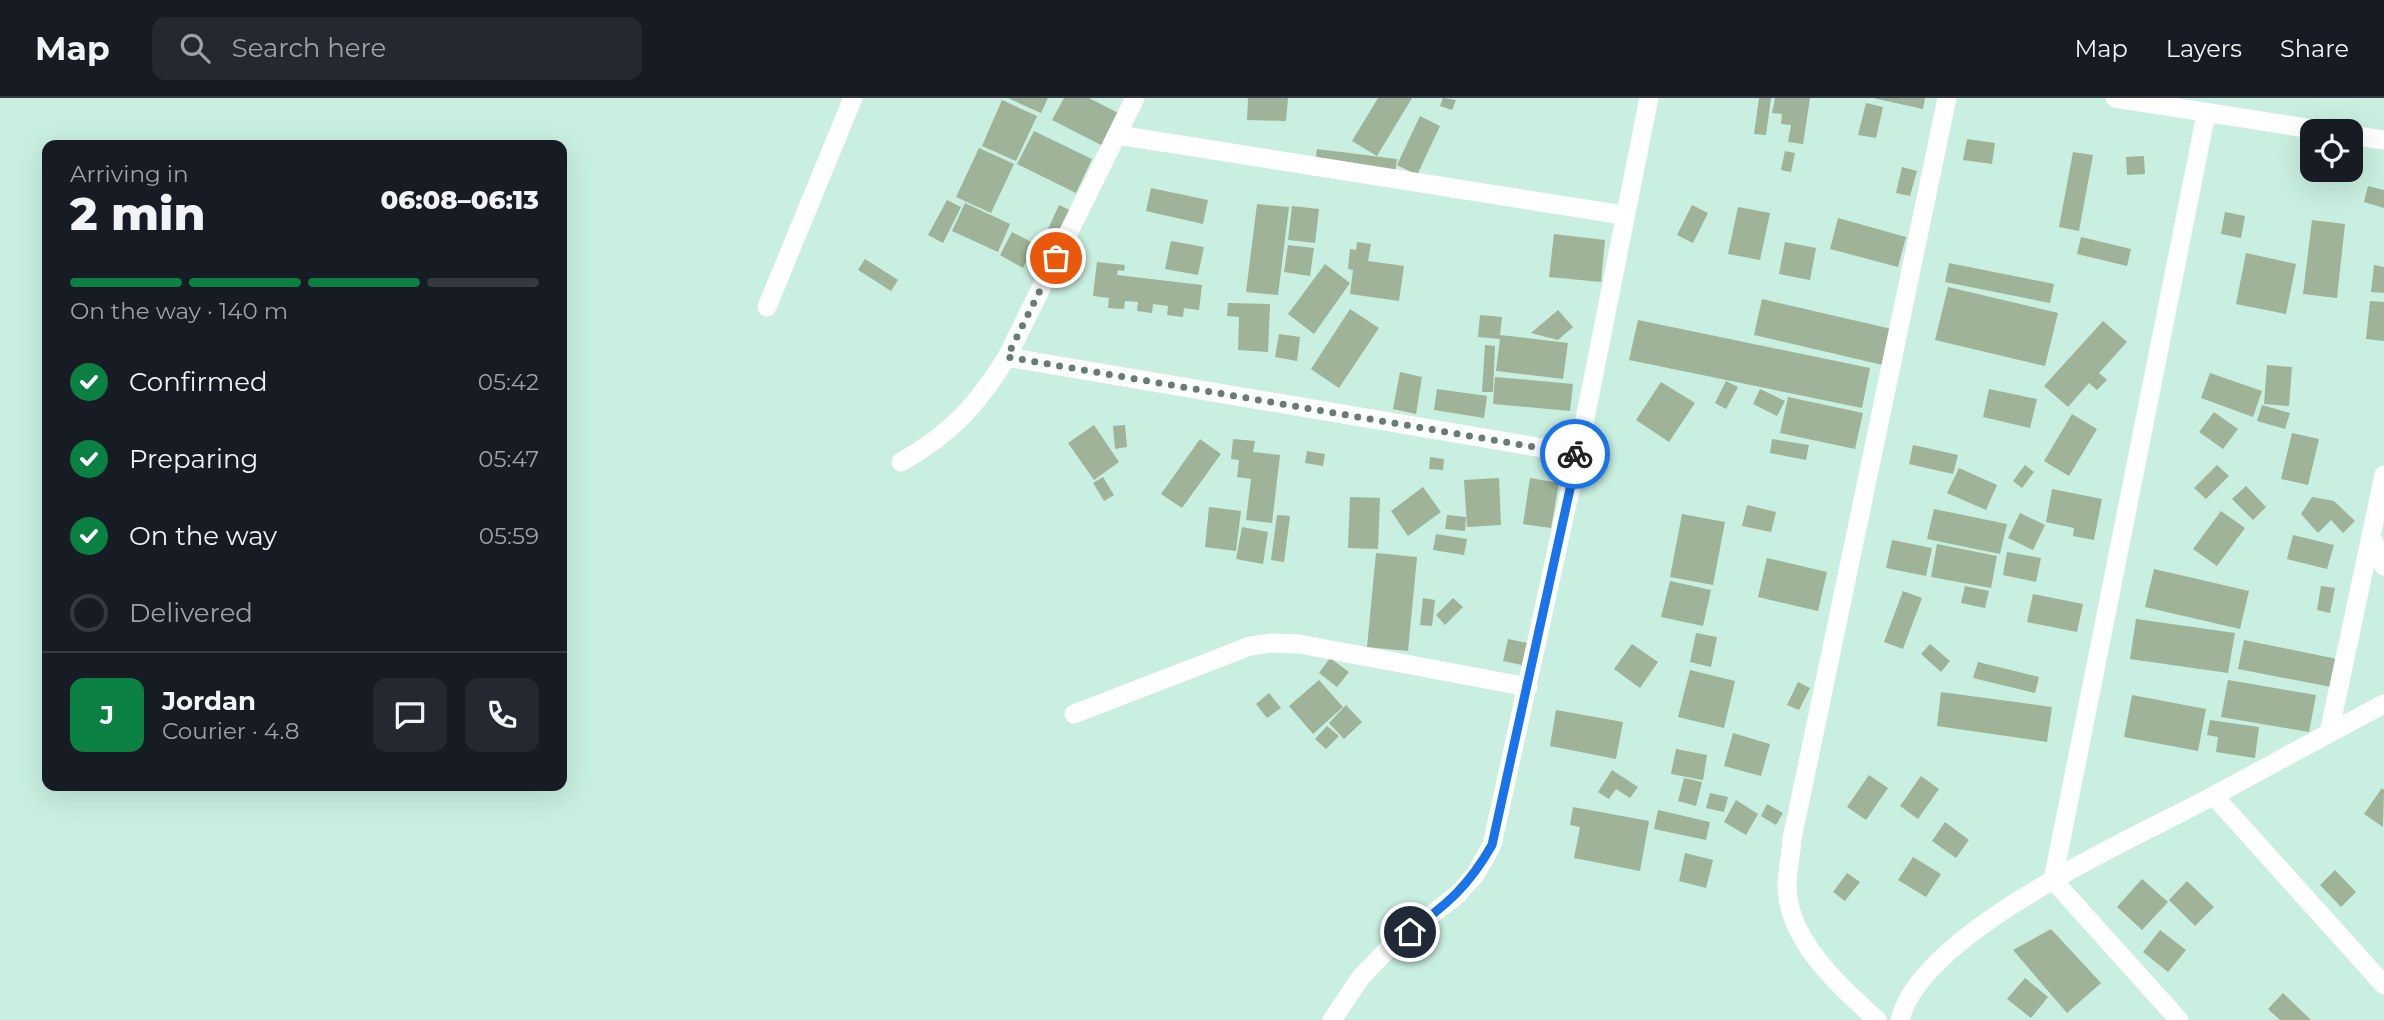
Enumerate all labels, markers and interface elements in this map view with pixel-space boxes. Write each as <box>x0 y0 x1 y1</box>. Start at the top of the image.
search box <box>152 17 642 80</box>
text: Map <box>35 28 110 68</box>
icon: search <box>176 29 214 67</box>
text: Search here <box>232 32 386 64</box>
text: Map <box>2074 34 2128 63</box>
text: Layers <box>2166 34 2242 63</box>
text: Share <box>2280 34 2349 63</box>
map controls <box>2300 119 2363 182</box>
button: locate <box>2300 119 2363 182</box>
text: Arriving in <box>70 160 189 188</box>
text: 06:08–06:13 <box>380 184 539 216</box>
text: 2 min <box>70 185 205 242</box>
pin <box>1026 228 1086 288</box>
icon: bag <box>1037 239 1075 277</box>
text: On the way · 140 m <box>70 297 288 325</box>
icon: check <box>70 363 108 401</box>
text: Confirmed <box>129 366 268 398</box>
text: 05:42 <box>478 368 539 396</box>
courier <box>1540 419 1610 489</box>
icon: bike <box>1556 435 1594 473</box>
icon: check <box>70 440 108 478</box>
text: Preparing <box>129 443 258 475</box>
text: 05:47 <box>478 445 539 473</box>
icon: check <box>70 517 108 555</box>
text: On the way <box>129 520 277 552</box>
text: 05:59 <box>479 522 539 550</box>
text: Delivered <box>129 597 253 629</box>
button: chat <box>373 678 447 752</box>
button: phone <box>465 678 539 752</box>
text: Jordan <box>162 685 256 717</box>
text: J <box>100 699 114 731</box>
text: Courier · 4.8 <box>162 717 299 745</box>
pin <box>1380 902 1440 962</box>
icon: home <box>1391 913 1429 951</box>

